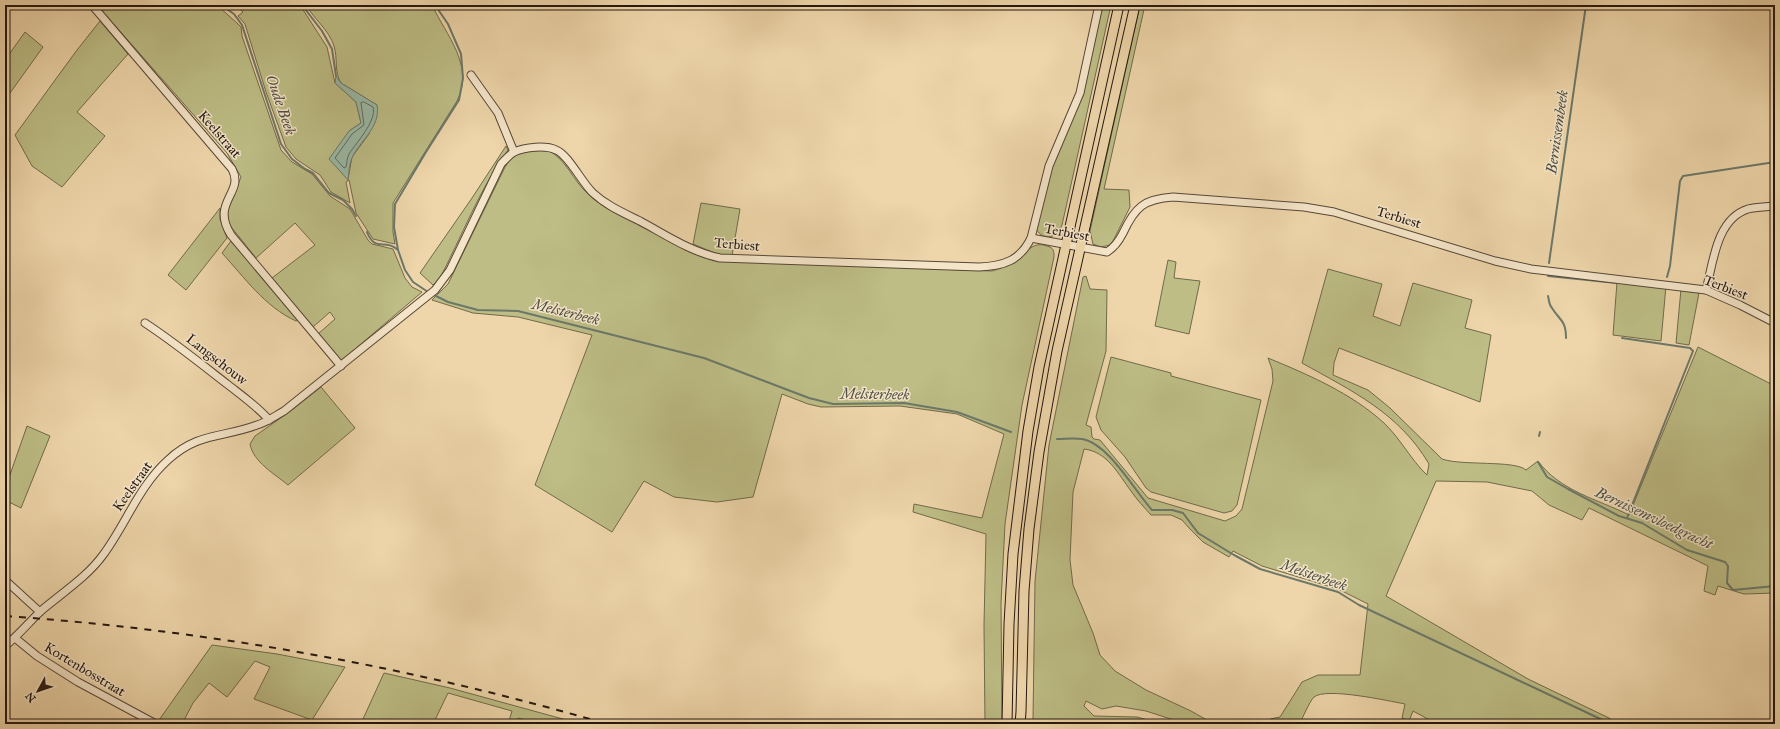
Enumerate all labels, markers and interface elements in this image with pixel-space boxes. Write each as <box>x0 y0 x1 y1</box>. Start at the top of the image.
water label: Oude Beek <box>262 72 300 138</box>
water label: Bernissembeek <box>1542 89 1572 176</box>
street label: Keelstraat <box>194 107 245 162</box>
street label: Terbiest <box>1374 203 1423 232</box>
street label: Terbiest <box>1043 220 1091 245</box>
street label: Terbiest <box>713 234 761 255</box>
street label: Terbiest <box>1701 271 1750 304</box>
water label: Melsterbeek <box>528 294 602 329</box>
street label: Langschouw <box>183 330 251 389</box>
water label: Melsterbeek <box>838 384 910 404</box>
street label: Keelstraat <box>109 458 156 515</box>
water label: Bernissemvloedgracht <box>1592 483 1717 554</box>
water label: Melsterbeek <box>1277 555 1350 595</box>
street label: Kortenbosstraat <box>41 639 128 700</box>
north arrow <box>18 671 58 711</box>
text: N <box>22 689 39 705</box>

